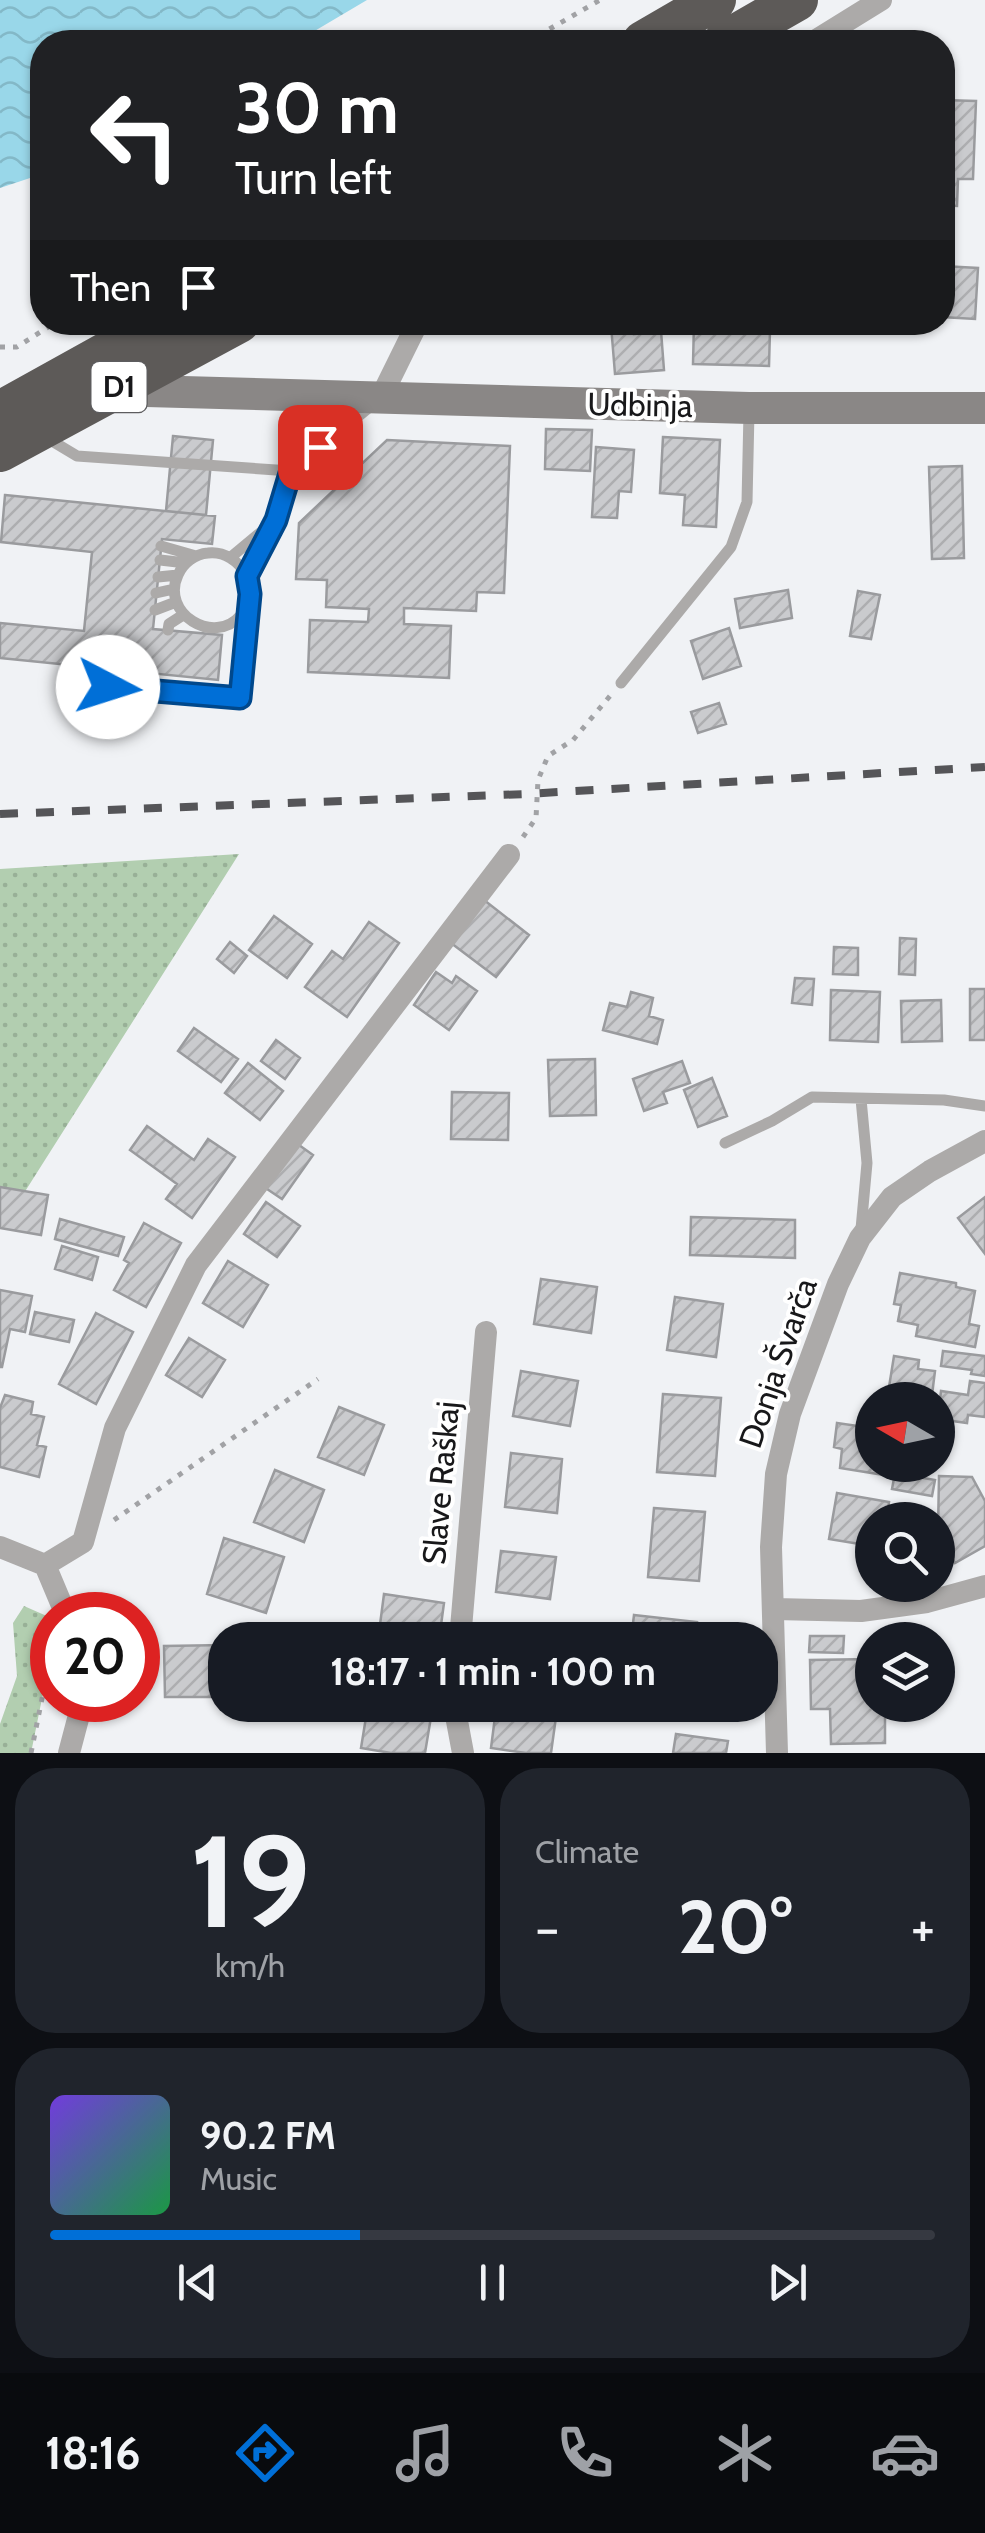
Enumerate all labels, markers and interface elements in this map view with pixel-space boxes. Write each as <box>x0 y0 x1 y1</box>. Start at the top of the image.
text: 30 m <box>235 65 399 151</box>
icon: left <box>70 70 200 200</box>
text: Turn left <box>235 151 392 205</box>
icon: arrive <box>171 260 226 315</box>
text: Then <box>70 264 151 311</box>
road number: D1 <box>92 362 146 412</box>
street label: Udbinja <box>587 384 694 425</box>
pin <box>278 405 363 490</box>
icon: arrive <box>293 420 348 475</box>
position arrow <box>56 635 160 739</box>
street label: Donja Švarča <box>730 1272 825 1453</box>
north arrow <box>855 1382 955 1482</box>
map controls <box>855 1382 955 1722</box>
street label: Slave Raškaj <box>414 1400 467 1566</box>
button: search <box>855 1502 955 1602</box>
speed limit sign: 20 <box>30 1592 160 1722</box>
button: layers <box>855 1622 955 1722</box>
text: 18:17 · 1 min · 100 m <box>330 1648 656 1695</box>
text: 19 <box>189 1802 311 1960</box>
text: Climate <box>535 1832 639 1871</box>
text: 20° <box>678 1881 792 1972</box>
text: − <box>535 1894 559 1961</box>
text: + <box>911 1894 935 1961</box>
text: km/h <box>215 1946 285 1985</box>
text: 90.2 FM <box>200 2112 336 2159</box>
text: Music <box>200 2159 277 2198</box>
icon: previous <box>170 2255 225 2310</box>
icon: pause <box>465 2255 520 2310</box>
icon: next <box>760 2255 815 2310</box>
icon: directions <box>230 2418 300 2488</box>
icon: music <box>390 2418 460 2488</box>
icon: phone <box>550 2418 620 2488</box>
icon: climate <box>710 2418 780 2488</box>
icon: car <box>870 2418 940 2488</box>
text: 18:16 <box>45 2426 141 2480</box>

